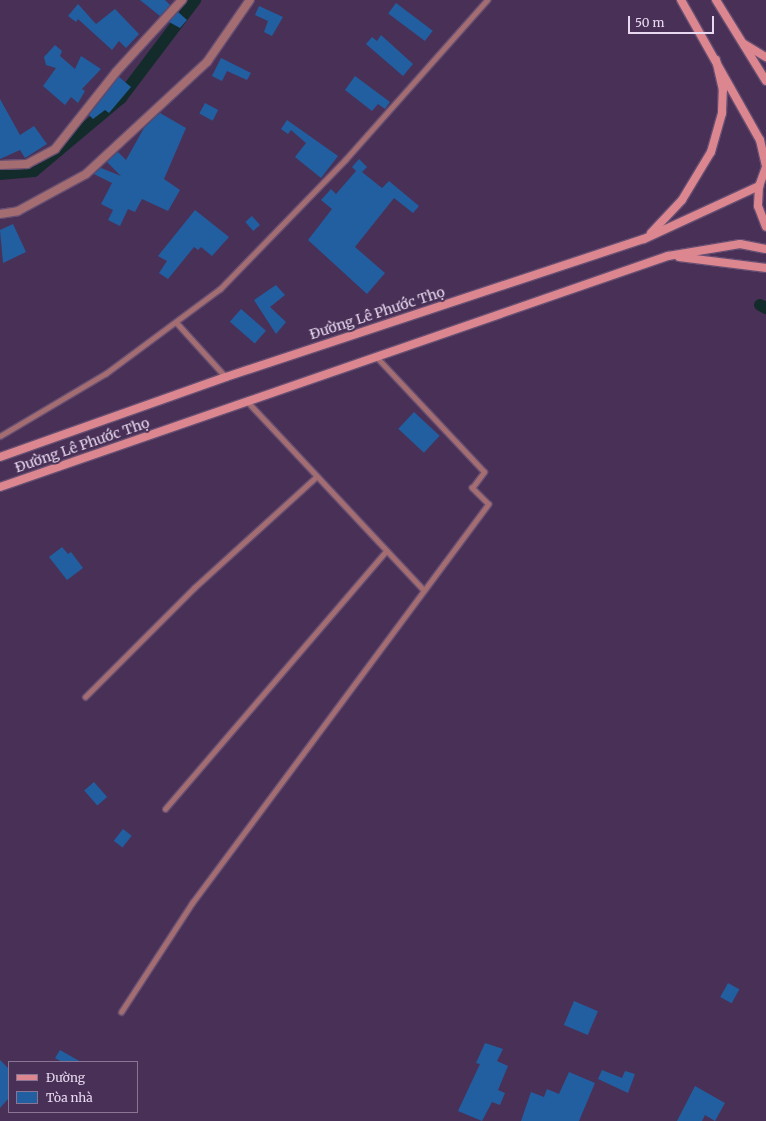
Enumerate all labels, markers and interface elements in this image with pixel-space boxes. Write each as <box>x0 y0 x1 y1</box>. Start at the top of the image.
scale bar <box>630 8 716 34</box>
text: 50 m <box>635 15 664 30</box>
street label: Đường Lê Phước Thọ <box>307 283 447 343</box>
street label: Đường Lê Phước Thọ <box>13 414 151 476</box>
legend <box>8 1061 138 1113</box>
text: Đường <box>46 1070 85 1085</box>
text: Tòa nhà <box>46 1090 93 1105</box>

